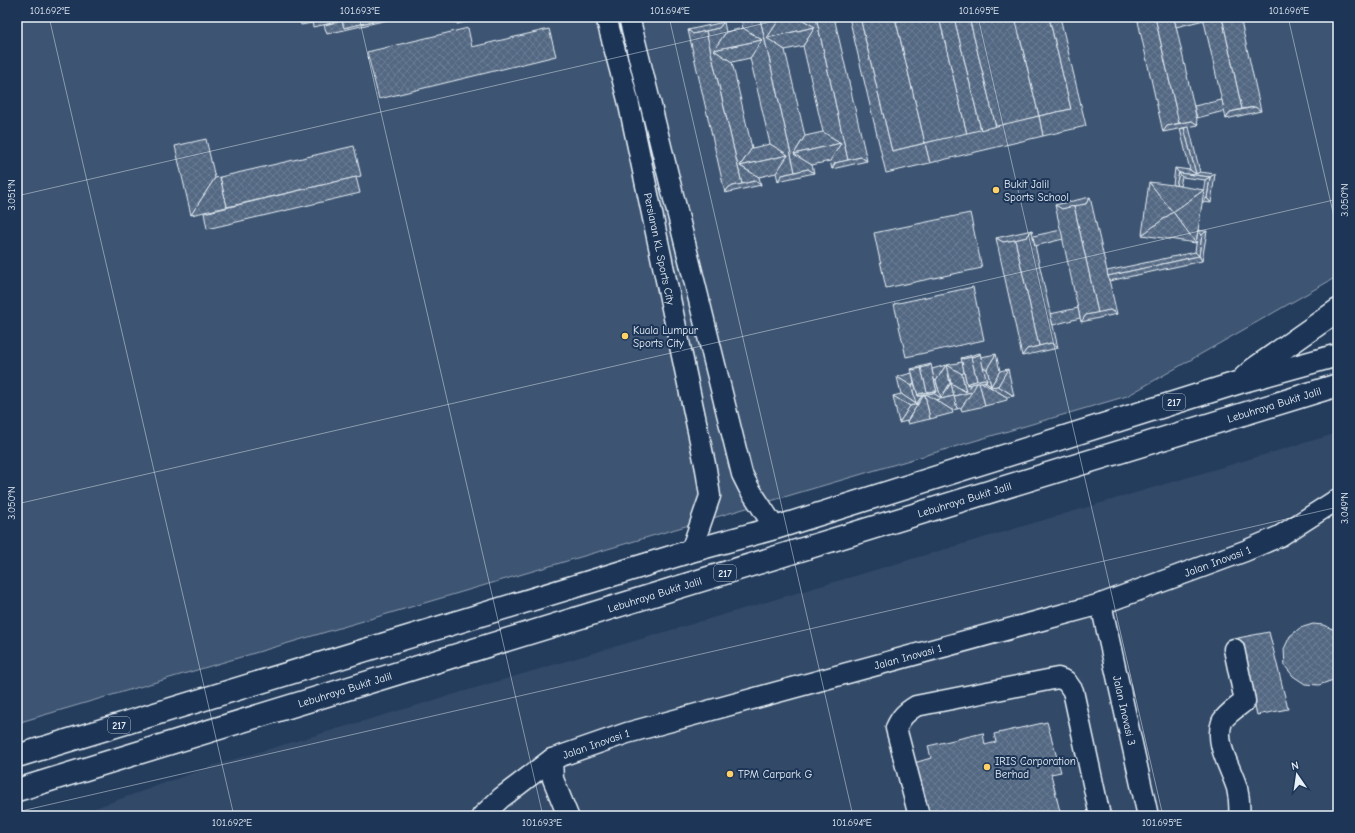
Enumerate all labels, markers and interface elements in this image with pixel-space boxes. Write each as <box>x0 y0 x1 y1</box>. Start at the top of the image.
text: 101.692°E <box>30 5 70 17</box>
text: 101.693°E <box>340 5 380 17</box>
text: 101.694°E <box>650 5 690 17</box>
text: 101.695°E <box>959 5 999 17</box>
text: 101.696°E <box>1269 5 1309 17</box>
place label: Bukit Jalil Sports School <box>1004 178 1069 204</box>
text: 3.051°N <box>6 179 18 211</box>
text: 3.050°N <box>1339 183 1351 217</box>
marker: Bukit Jalil Sports School <box>991 185 1001 195</box>
street label: Persiaran KL Sports City <box>641 192 677 306</box>
place label: Kuala Lumpur Sports City <box>633 324 699 350</box>
marker: Kuala Lumpur Sports City <box>620 331 630 341</box>
street label: Lebuhraya Bukit Jalil <box>1226 385 1323 426</box>
road number: 217 <box>1163 394 1185 410</box>
street label: Lebuhraya Bukit Jalil <box>916 479 1013 520</box>
text: 3.050°N <box>6 486 18 520</box>
text: 3.049°N <box>1339 492 1351 524</box>
street label: Jalan Inovasi 1 <box>1182 543 1253 580</box>
road number: 217 <box>714 565 736 581</box>
street label: Lebuhraya Bukit Jalil <box>606 574 703 615</box>
street label: Jalan Inovasi 1 <box>873 642 944 672</box>
street label: Lebuhraya Bukit Jalil <box>297 669 394 710</box>
street label: Jalan Inovasi 3 <box>1110 674 1138 747</box>
road number: 217 <box>108 717 130 733</box>
street label: Jalan Inovasi 1 <box>561 727 631 762</box>
place label: IRIS Corporation Berhad <box>995 755 1076 781</box>
north arrow <box>1277 755 1317 795</box>
text: N <box>1290 759 1300 773</box>
marker: IRIS Corporation Berhad <box>982 762 992 772</box>
place label: TPM Carpark G <box>738 768 812 781</box>
marker: TPM Carpark G <box>725 769 735 779</box>
text: 101.692°E <box>212 817 252 829</box>
text: 101.693°E <box>522 817 562 829</box>
text: 101.694°E <box>832 817 872 829</box>
text: 101.695°E <box>1142 817 1182 829</box>

